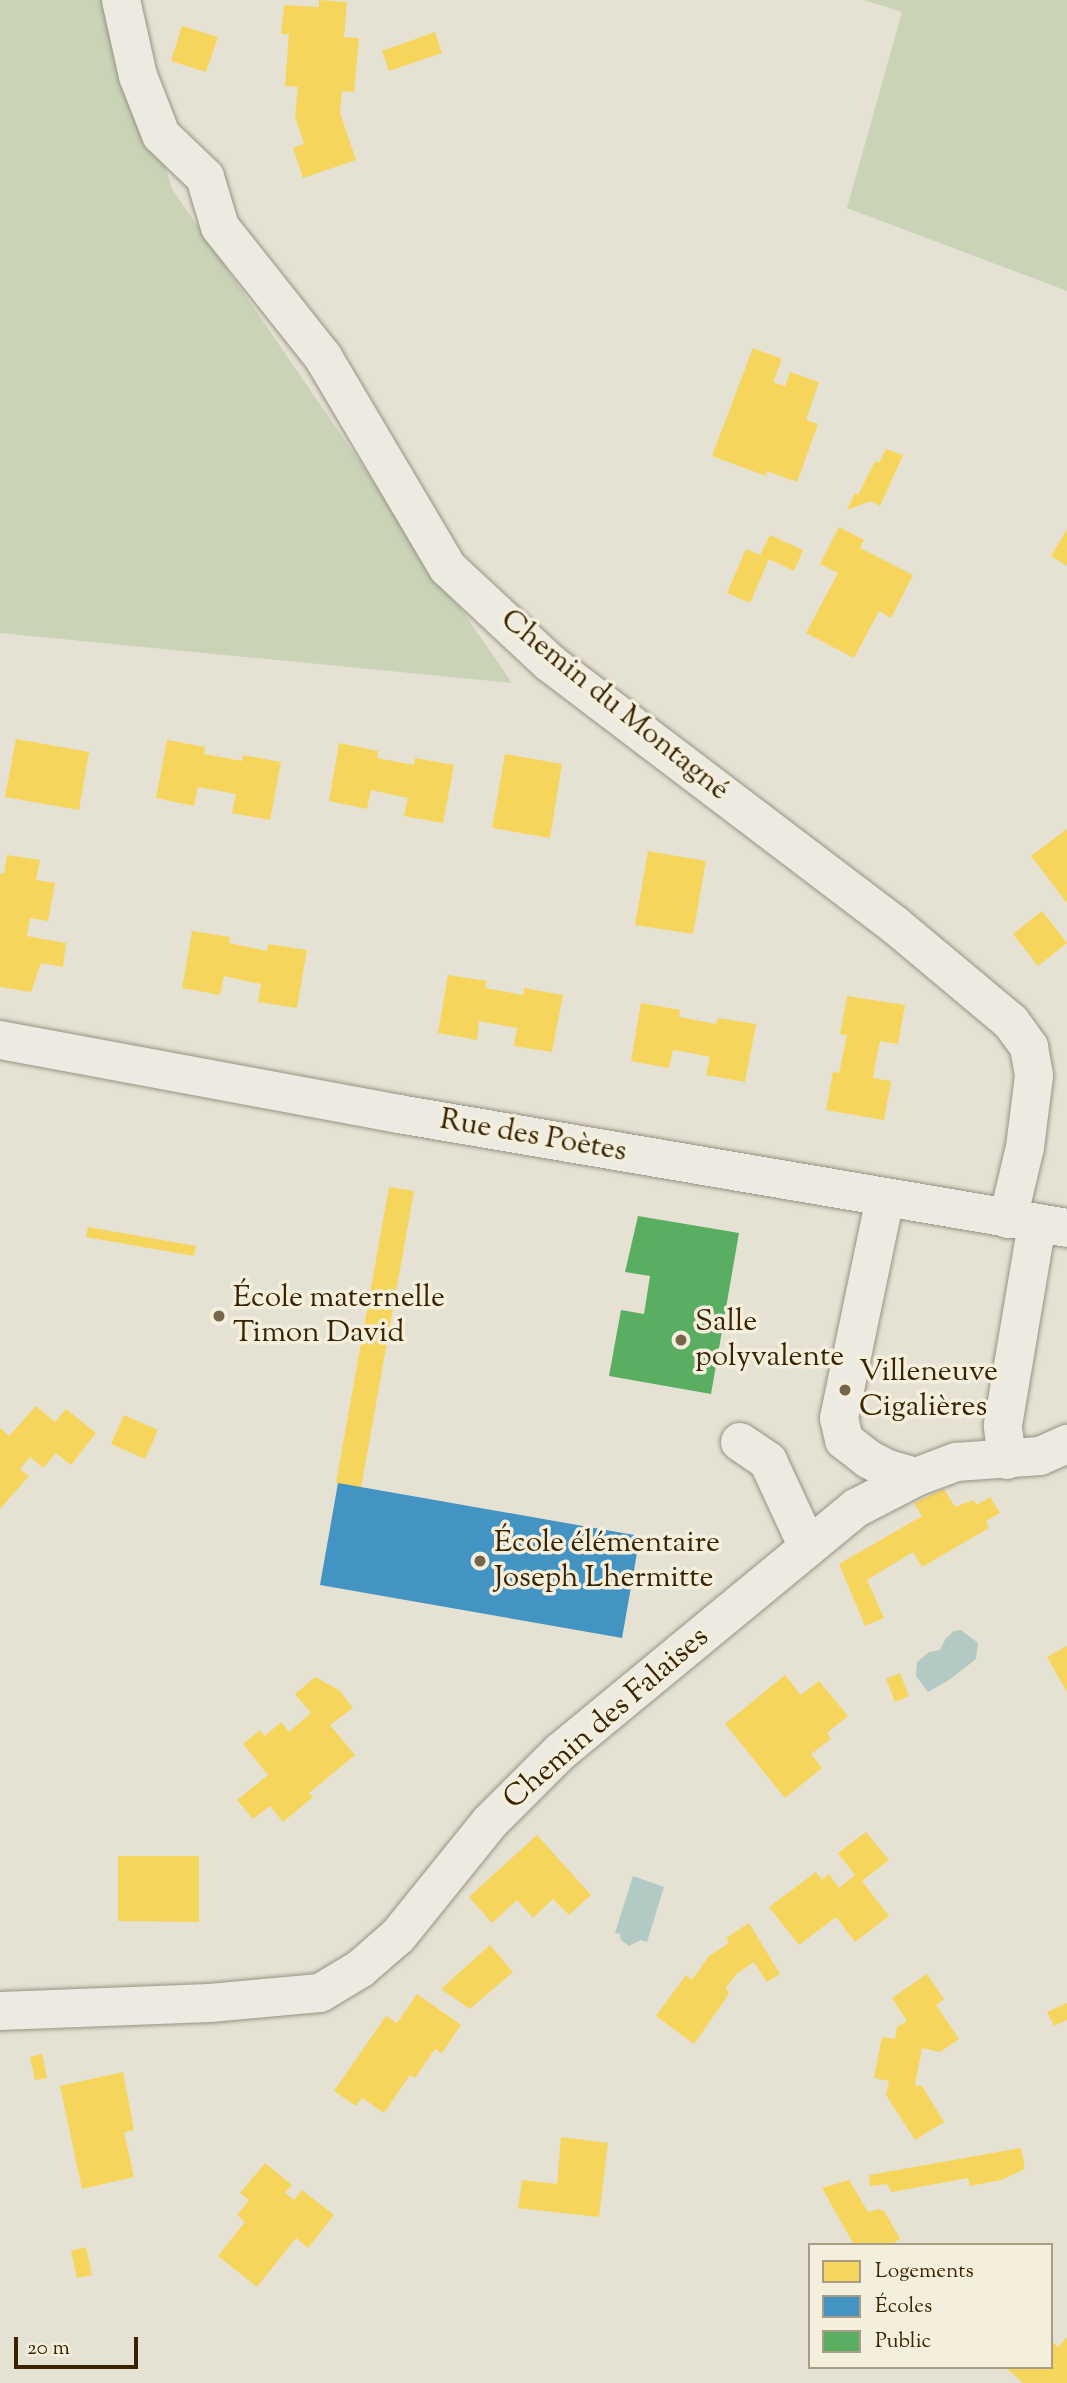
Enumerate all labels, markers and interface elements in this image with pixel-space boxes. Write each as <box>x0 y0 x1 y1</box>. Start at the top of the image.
street label: Chemin du Montagné <box>492 603 736 809</box>
street label: Rue des Poètes <box>437 1103 629 1171</box>
place label: École maternelle Timon David <box>233 1281 445 1352</box>
place label: Salle polyvalente <box>695 1305 844 1376</box>
marker: École maternelle Timon David <box>211 1308 227 1324</box>
marker: Salle polyvalente <box>673 1332 689 1348</box>
place label: Villeneuve Cigalières <box>859 1355 998 1426</box>
marker: Villeneuve Cigalières <box>837 1382 853 1398</box>
place label: École élémentaire Joseph Lhermitte <box>494 1526 720 1596</box>
marker: École élémentaire Joseph Lhermitte <box>472 1553 488 1569</box>
street label: Chemin des Falaises <box>497 1620 717 1818</box>
legend <box>808 2243 1053 2369</box>
text: Logements <box>875 2257 974 2287</box>
text: Écoles <box>875 2292 932 2322</box>
scale bar <box>18 2324 142 2368</box>
text: Public <box>875 2327 931 2357</box>
text: 20 m <box>27 2334 70 2364</box>

